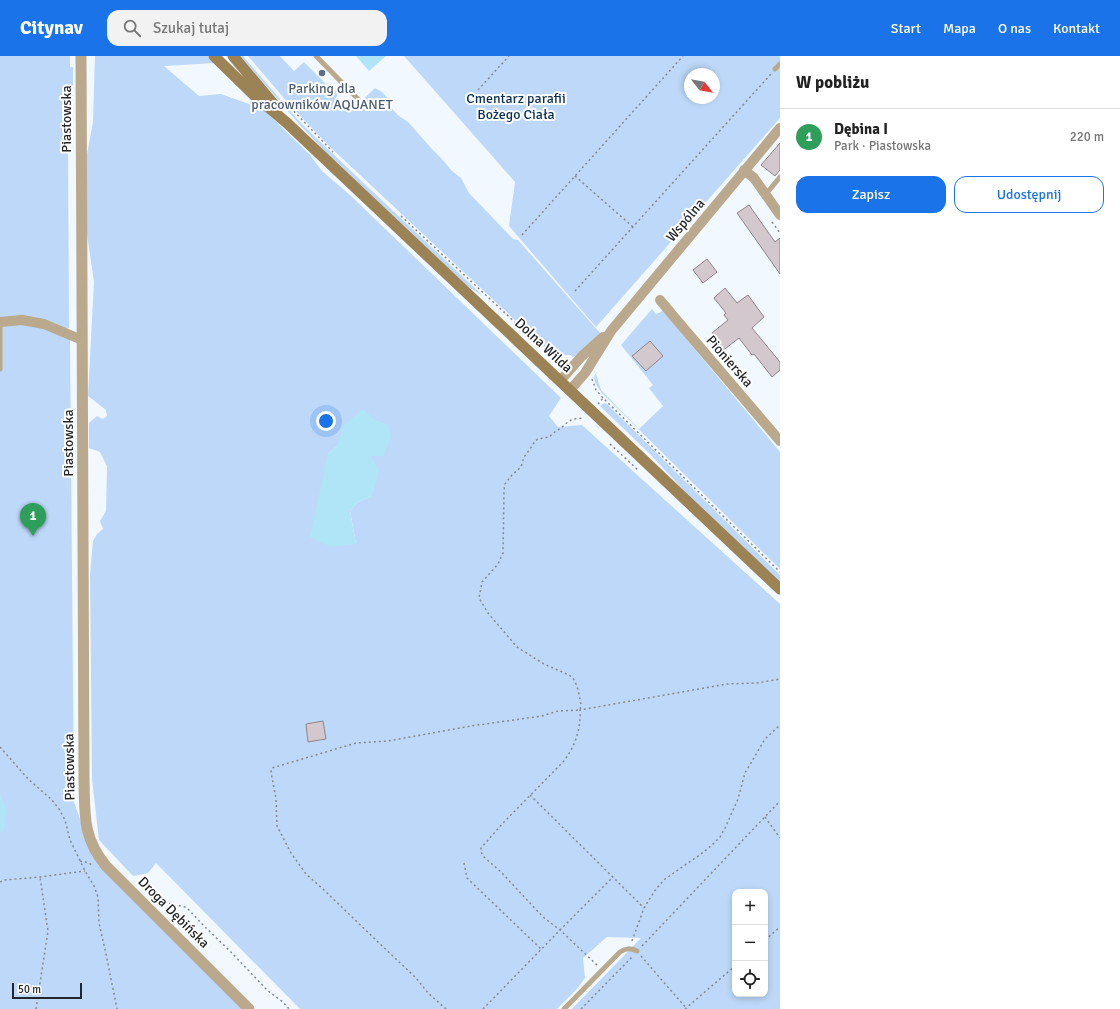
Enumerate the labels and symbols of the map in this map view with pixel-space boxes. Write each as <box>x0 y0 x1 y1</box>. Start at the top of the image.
marker: Parking dla pracowników AQUANET <box>317 68 327 78</box>
north arrow <box>684 68 720 104</box>
place label: Parking dla pracowników AQUANET <box>251 80 393 113</box>
street label: Piastowska <box>58 85 75 153</box>
park label: Cmentarz parafii Bożego Ciała <box>466 90 566 123</box>
street label: Wspólna <box>662 195 708 245</box>
street label: Dolna Wilda <box>511 314 576 376</box>
street label: Pionierska <box>703 332 757 391</box>
street label: Piastowska <box>60 409 77 477</box>
your location <box>316 411 336 431</box>
pin: 1 <box>20 503 46 536</box>
street label: Piastowska <box>60 733 79 801</box>
street label: Droga Dębińska <box>134 873 213 952</box>
scale bar <box>12 981 82 1000</box>

